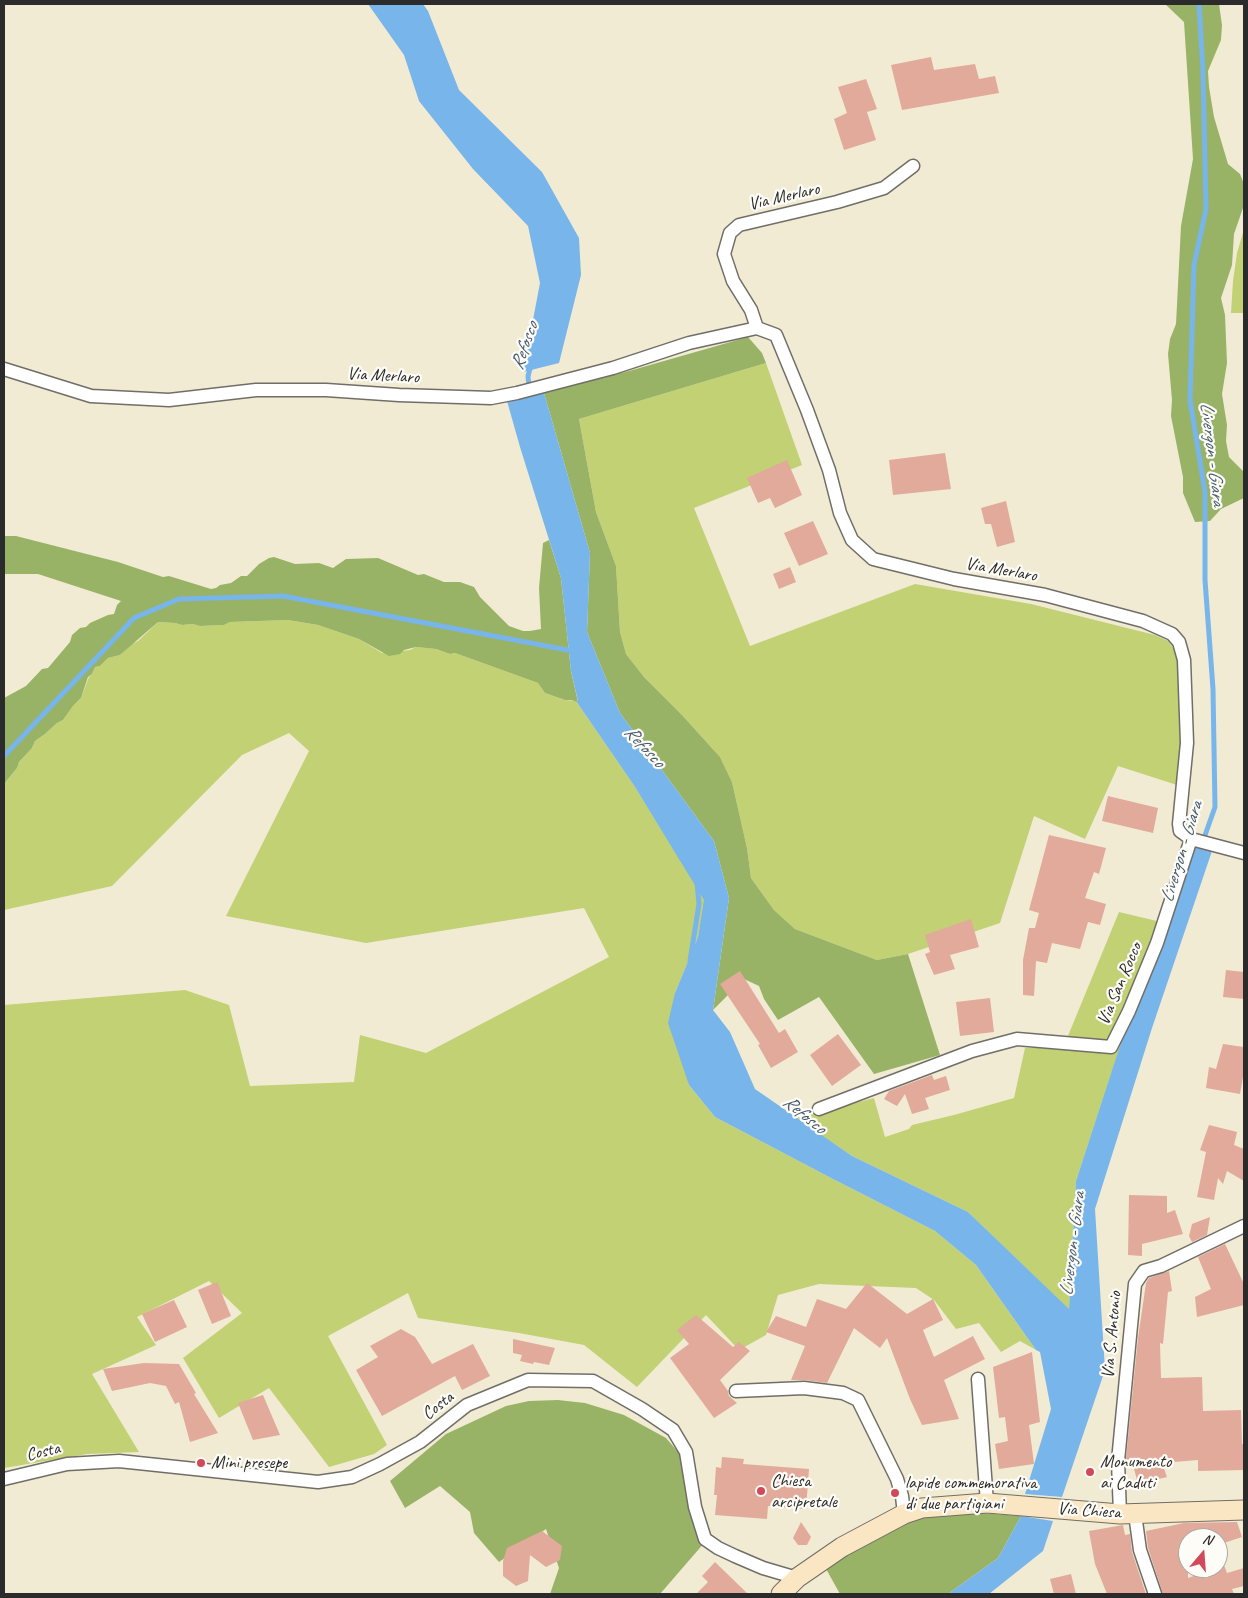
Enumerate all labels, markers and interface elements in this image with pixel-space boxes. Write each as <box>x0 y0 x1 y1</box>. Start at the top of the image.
street label: Via Merlaro <box>746 178 822 216</box>
water label: Refosco <box>506 319 544 373</box>
street label: Via Merlaro <box>346 363 420 389</box>
water label: Livergon - Giara <box>1194 401 1230 507</box>
street label: Via Merlaro <box>964 553 1038 587</box>
water label: Refosco <box>619 721 669 773</box>
water label: Livergon - Giara <box>1156 799 1208 905</box>
street label: Via San Rocco <box>1093 939 1147 1029</box>
water label: Refosco <box>778 1091 830 1139</box>
water label: Livergon - Giara <box>1055 1191 1091 1297</box>
street label: Via S. Antonio <box>1097 1290 1127 1380</box>
street label: Costa <box>418 1387 458 1425</box>
street label: Costa <box>24 1438 62 1466</box>
place label: Monumento ai Caduti <box>1100 1451 1171 1494</box>
place label: Mini presepe <box>211 1452 287 1474</box>
marker: Mini presepe <box>195 1457 207 1469</box>
marker: Monumento ai Caduti <box>1084 1466 1096 1478</box>
place label: Chiesa arcipretale <box>771 1470 837 1512</box>
place label: lapide commemorativa di due partigiani <box>905 1472 1036 1515</box>
marker: Chiesa arcipretale <box>755 1485 767 1497</box>
marker: lapide commemorativa di due partigiani <box>889 1487 901 1499</box>
street label: Via Chiesa <box>1057 1498 1121 1524</box>
north arrow <box>1178 1528 1228 1578</box>
text: N <box>1201 1530 1214 1549</box>

